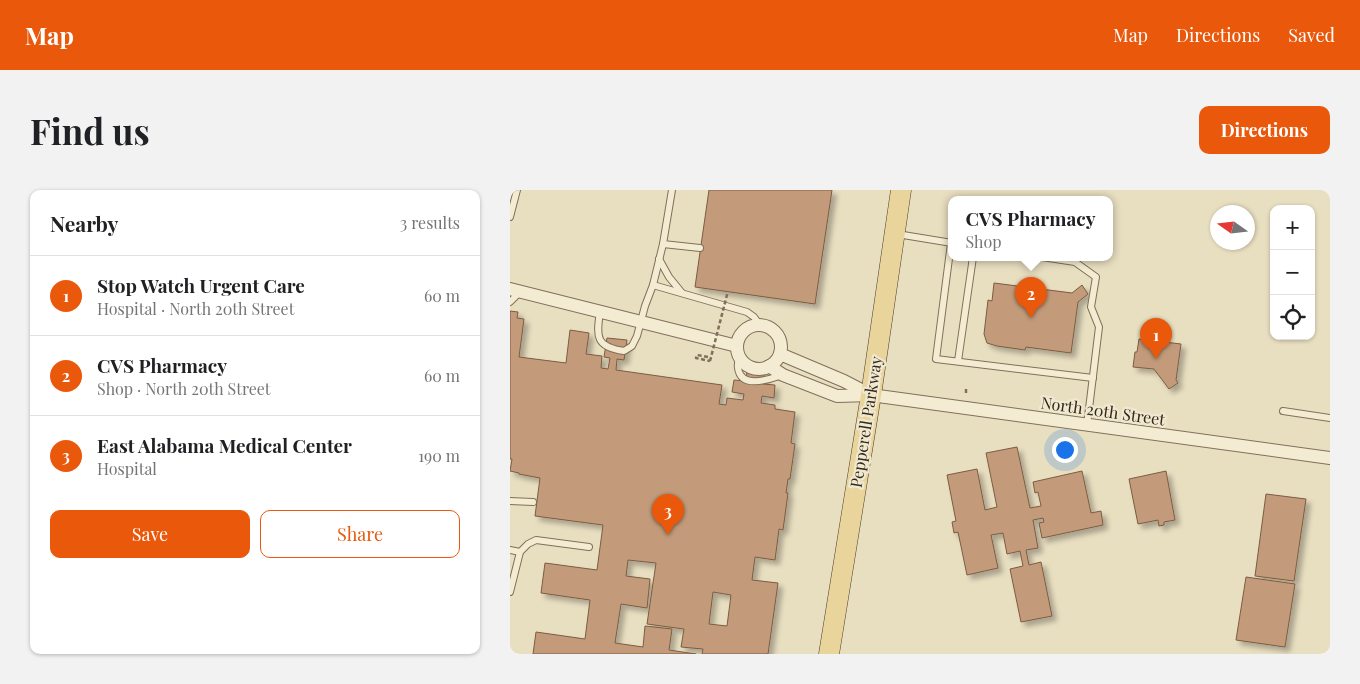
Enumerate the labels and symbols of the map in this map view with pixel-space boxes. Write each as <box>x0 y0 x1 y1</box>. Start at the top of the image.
north arrow <box>1210 205 1255 250</box>
pin: 2 <box>1015 277 1047 318</box>
pin: 1 <box>1140 318 1172 359</box>
street label: Pepperell Parkway <box>845 355 886 489</box>
street label: North 20th Street <box>1040 391 1167 430</box>
your location <box>1052 437 1078 463</box>
pin: 3 <box>652 494 684 535</box>

